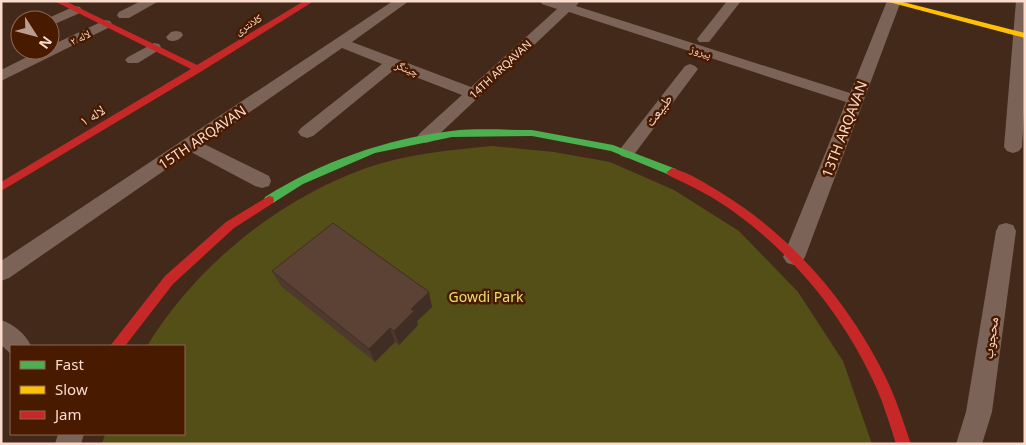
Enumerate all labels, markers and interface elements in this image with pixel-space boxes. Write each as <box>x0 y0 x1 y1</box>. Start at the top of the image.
north arrow <box>10 10 60 60</box>
street label: کلانتری <box>231 10 265 38</box>
street label: لاله ۲ <box>67 26 93 48</box>
text: N <box>35 33 57 53</box>
street label: 14TH ARQAVAN <box>466 36 534 102</box>
street label: پیروز <box>687 40 714 62</box>
street label: چیتگر <box>392 56 421 79</box>
street label: 13TH ARQAVAN <box>817 78 871 180</box>
street label: طبیعت <box>640 90 676 130</box>
street label: لاله ۱ <box>76 100 108 130</box>
street label: 15TH ARQAVAN <box>154 101 250 173</box>
park label: Gowdi Park <box>449 287 524 306</box>
street label: محجوب <box>978 316 1002 360</box>
legend <box>10 345 185 435</box>
text: Fast <box>55 354 84 374</box>
text: Slow <box>55 379 88 399</box>
text: Jam <box>53 404 82 424</box>

